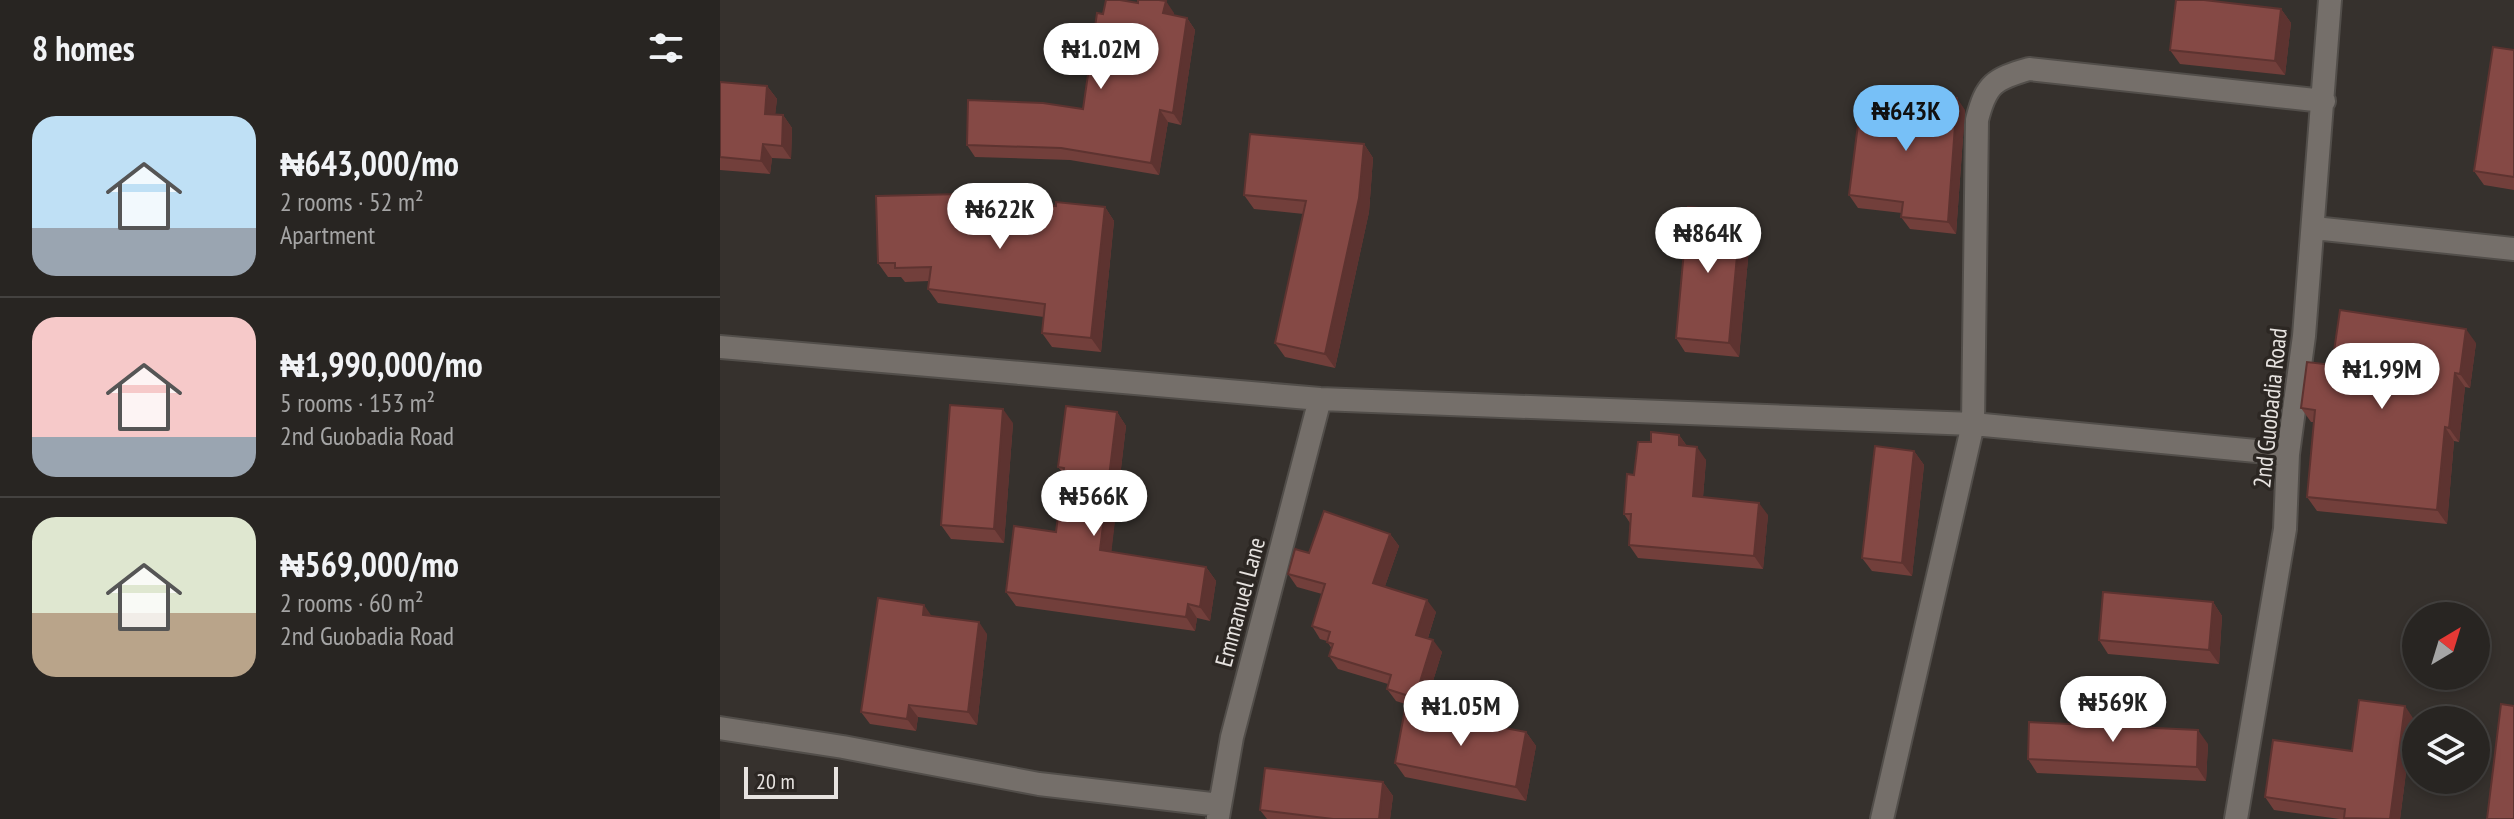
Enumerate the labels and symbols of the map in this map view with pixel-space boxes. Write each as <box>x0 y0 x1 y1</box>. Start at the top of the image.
pin: ₦1.02M <box>1036 23 1166 91</box>
pin: ₦643K <box>1850 85 1962 153</box>
pin: ₦622K <box>944 183 1056 251</box>
pin: ₦864K <box>1652 207 1764 275</box>
street label: 2nd Guobadia Road <box>2246 326 2294 490</box>
pin: ₦1.99M <box>2317 343 2447 411</box>
pin: ₦566K <box>1038 470 1150 538</box>
street label: Emmanuel Lane <box>1208 534 1272 670</box>
north arrow <box>2402 602 2490 690</box>
pin: ₦569K <box>2057 676 2169 744</box>
pin: ₦1.05M <box>1396 680 1526 748</box>
scale bar <box>744 763 838 799</box>

